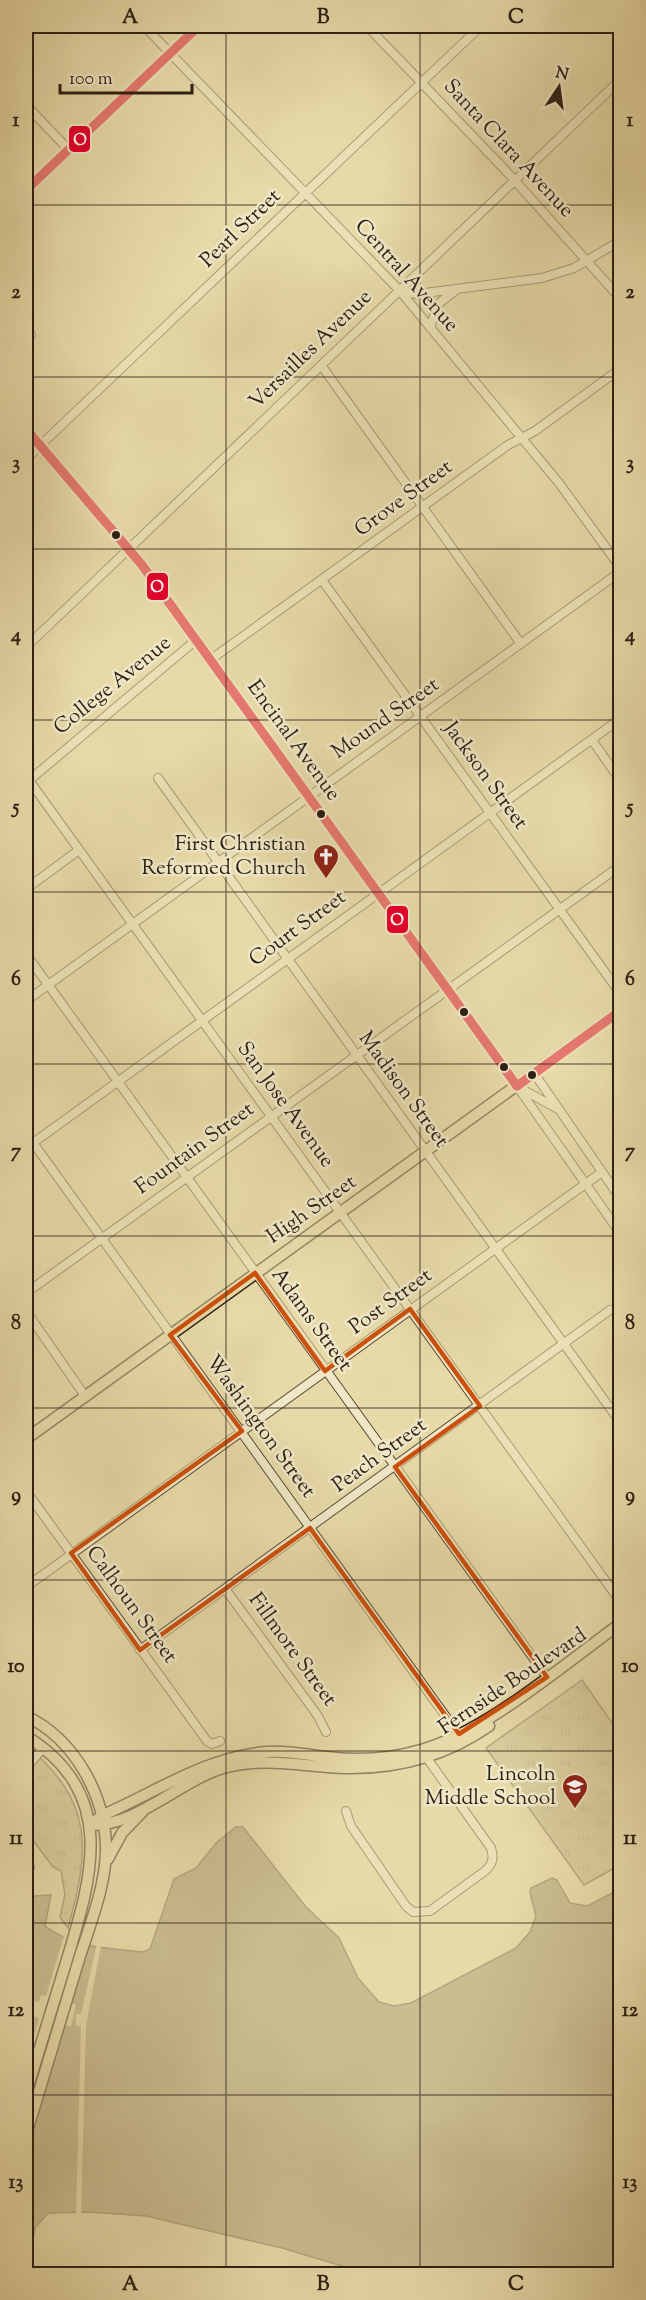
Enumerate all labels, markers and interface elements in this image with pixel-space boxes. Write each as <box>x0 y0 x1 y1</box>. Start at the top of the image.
text: A <box>122 4 139 33</box>
text: B <box>317 4 330 33</box>
text: C <box>508 4 524 33</box>
scale bar <box>60 57 192 95</box>
north arrow <box>529 57 589 117</box>
text: N <box>553 62 571 88</box>
text: 100 m <box>69 67 113 93</box>
street label: Santa Clara Avenue <box>436 73 580 225</box>
text: 1 <box>13 107 20 136</box>
text: 1 <box>627 107 634 136</box>
line badge: O <box>68 125 91 153</box>
text: O <box>73 130 87 153</box>
street label: Pearl Street <box>194 183 288 275</box>
street label: Central Avenue <box>347 213 465 339</box>
text: 2 <box>11 279 21 308</box>
text: 2 <box>625 279 635 308</box>
street label: Versailles Avenue <box>243 283 379 417</box>
text: 3 <box>12 450 20 479</box>
text: 3 <box>626 450 634 479</box>
street label: Grove Street <box>349 453 459 545</box>
unlabelled marker <box>110 529 122 541</box>
line badge: O <box>146 572 169 601</box>
text: O <box>150 577 164 600</box>
text: 4 <box>10 622 21 651</box>
text: 4 <box>624 622 635 651</box>
street label: College Avenue <box>48 629 178 743</box>
street label: Mound Street <box>326 671 446 767</box>
street label: Encinal Avenue <box>239 674 347 808</box>
street label: Jackson Street <box>435 715 535 836</box>
text: 5 <box>11 794 20 823</box>
text: 5 <box>625 794 634 823</box>
unlabelled marker <box>315 808 327 820</box>
place label: First Christian Reformed Church <box>142 830 306 884</box>
church icon: First Christian Reformed Church <box>311 842 341 880</box>
street label: Court Street <box>243 883 353 975</box>
line badge: O <box>386 905 409 934</box>
text: O <box>390 910 404 933</box>
text: 6 <box>11 966 21 995</box>
text: 6 <box>625 966 635 995</box>
unlabelled marker <box>458 1006 470 1018</box>
street label: Madison Street <box>350 1026 456 1154</box>
street label: San Jose Avenue <box>229 1036 341 1174</box>
unlabelled marker <box>498 1061 510 1073</box>
unlabelled marker <box>526 1069 538 1081</box>
street label: Fountain Street <box>129 1095 261 1203</box>
text: 7 <box>11 1138 22 1167</box>
text: 7 <box>625 1138 636 1167</box>
street label: High Street <box>261 1168 363 1252</box>
street label: Post Street <box>343 1261 439 1343</box>
street label: Adams Street <box>263 1262 359 1378</box>
text: 8 <box>11 1310 21 1339</box>
text: 8 <box>625 1310 635 1339</box>
street label: Washington Street <box>198 1349 322 1505</box>
street label: Peach Street <box>326 1411 434 1501</box>
text: 9 <box>11 1482 21 1511</box>
text: 9 <box>625 1482 635 1511</box>
street label: Calhoun Street <box>78 1540 184 1670</box>
street label: Fillmore Street <box>240 1587 344 1713</box>
street label: Fernside Boulevard <box>433 1621 593 1743</box>
text: 10 <box>7 1653 25 1682</box>
text: 10 <box>621 1653 639 1682</box>
place label: Lincoln Middle School <box>425 1760 556 1814</box>
school or university icon: Lincoln Middle School <box>560 1772 590 1810</box>
text: 11 <box>9 1825 23 1854</box>
text: 11 <box>623 1825 637 1854</box>
text: 12 <box>8 1997 25 2026</box>
text: 12 <box>622 1997 639 2026</box>
text: 13 <box>9 2169 23 2198</box>
text: 13 <box>623 2169 637 2198</box>
text: A <box>122 2271 139 2300</box>
text: B <box>317 2271 330 2300</box>
text: C <box>508 2271 524 2300</box>

